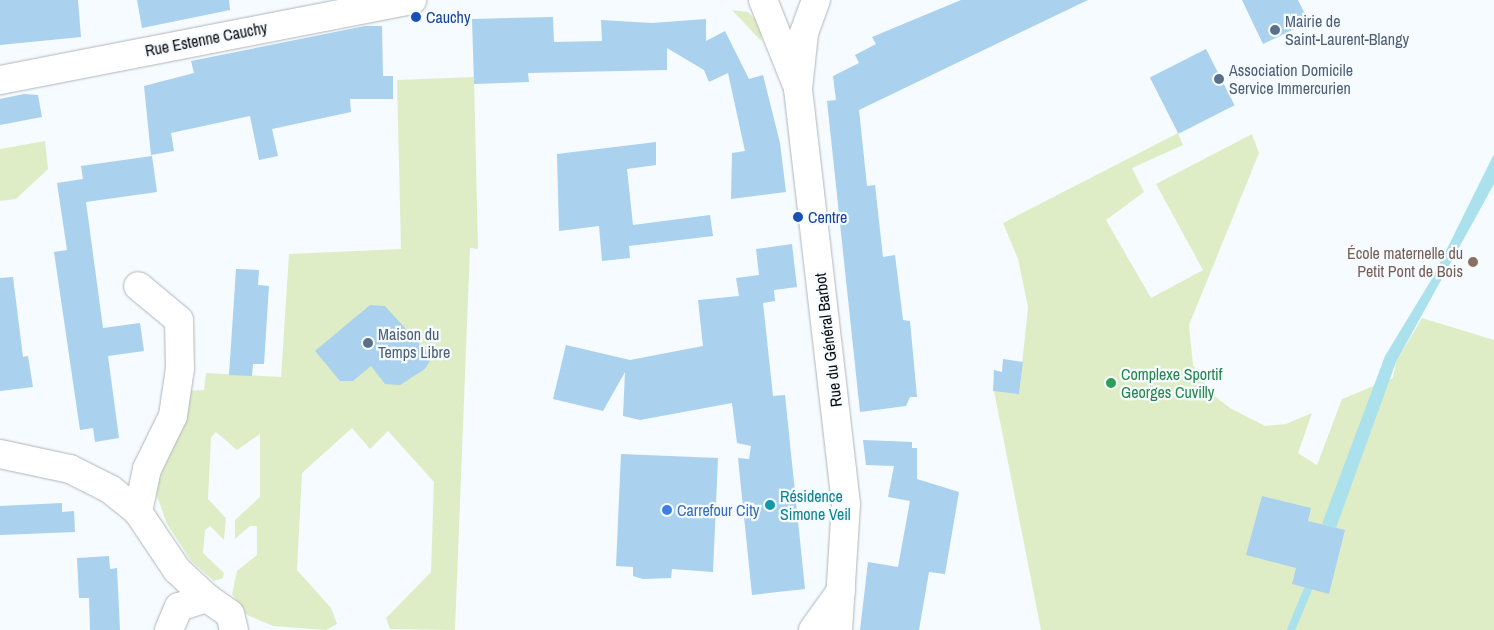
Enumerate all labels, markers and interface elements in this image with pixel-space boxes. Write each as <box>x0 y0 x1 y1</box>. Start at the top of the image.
place label: Cauchy <box>426 7 470 27</box>
marker: Cauchy <box>410 11 422 23</box>
place label: Mairie de Saint-Laurent-Blangy <box>1285 11 1409 49</box>
street label: Rue Estenne Cauchy <box>143 18 269 60</box>
marker: Mairie de Saint-Laurent-Blangy <box>1269 24 1281 36</box>
place label: Association Domicile Service Immercurien <box>1229 60 1353 98</box>
marker: Association Domicile Service Immercurien <box>1213 73 1225 85</box>
place label: Centre <box>808 207 847 227</box>
marker: Centre <box>792 211 804 223</box>
place label: École maternelle du Petit Pont de Bois <box>1347 243 1463 281</box>
marker: École maternelle du Petit Pont de Bois <box>1467 256 1479 268</box>
street label: Rue du Général Barbot <box>810 272 846 408</box>
place label: Maison du Temps Libre <box>378 324 450 362</box>
marker: Maison du Temps Libre <box>362 337 374 349</box>
place label: Complexe Sportif Georges Cuvilly <box>1121 364 1222 402</box>
marker: Complexe Sportif Georges Cuvilly <box>1105 377 1117 389</box>
place label: Résidence Simone Veil <box>780 486 851 524</box>
marker: Résidence Simone Veil <box>764 499 776 511</box>
place label: Carrefour City <box>677 500 759 520</box>
marker: Carrefour City <box>661 504 673 516</box>

